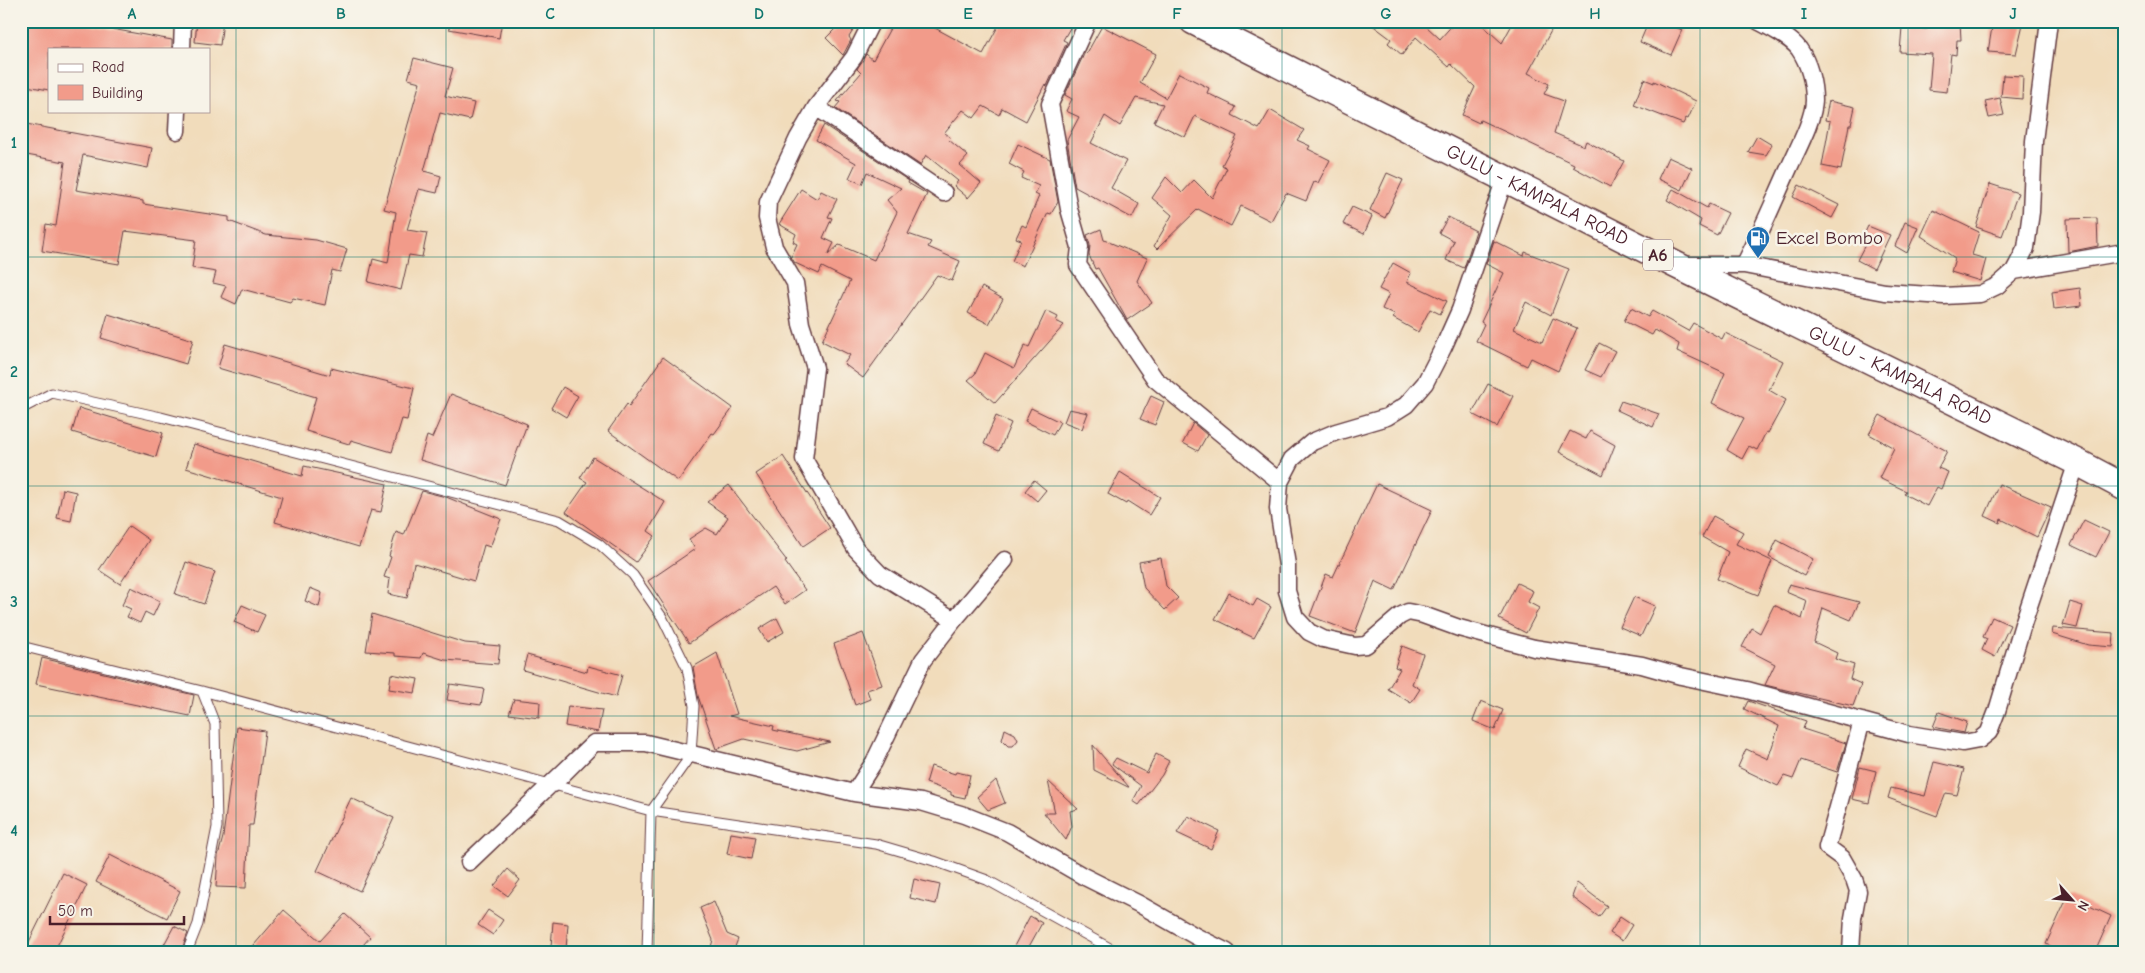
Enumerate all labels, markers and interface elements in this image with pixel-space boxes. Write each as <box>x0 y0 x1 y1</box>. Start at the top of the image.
text: A <box>128 5 137 23</box>
text: B <box>336 5 346 23</box>
text: C <box>545 5 555 23</box>
text: D <box>754 5 764 23</box>
text: E <box>963 5 973 23</box>
text: F <box>1172 5 1182 23</box>
text: G <box>1380 5 1392 23</box>
text: H <box>1589 5 1601 23</box>
text: I <box>1801 5 1807 23</box>
text: J <box>2009 5 2017 23</box>
legend <box>48 48 210 112</box>
text: Road <box>92 58 124 76</box>
text: Building <box>92 84 143 102</box>
text: 1 <box>11 134 17 152</box>
street label: GULU - KAMPALA ROAD <box>1443 140 1632 250</box>
fuel station icon: Excel Bombo <box>1745 225 1771 259</box>
place label: Excel Bombo <box>1776 227 1883 249</box>
road number: A6 <box>1643 240 1673 270</box>
street label: GULU - KAMPALA ROAD <box>1805 321 1995 429</box>
text: 2 <box>10 363 18 381</box>
text: 3 <box>10 593 18 611</box>
text: 4 <box>10 822 18 840</box>
north arrow <box>2048 876 2098 926</box>
scale bar <box>50 893 184 925</box>
text: N <box>2073 898 2093 914</box>
text: 50 m <box>58 902 93 920</box>

